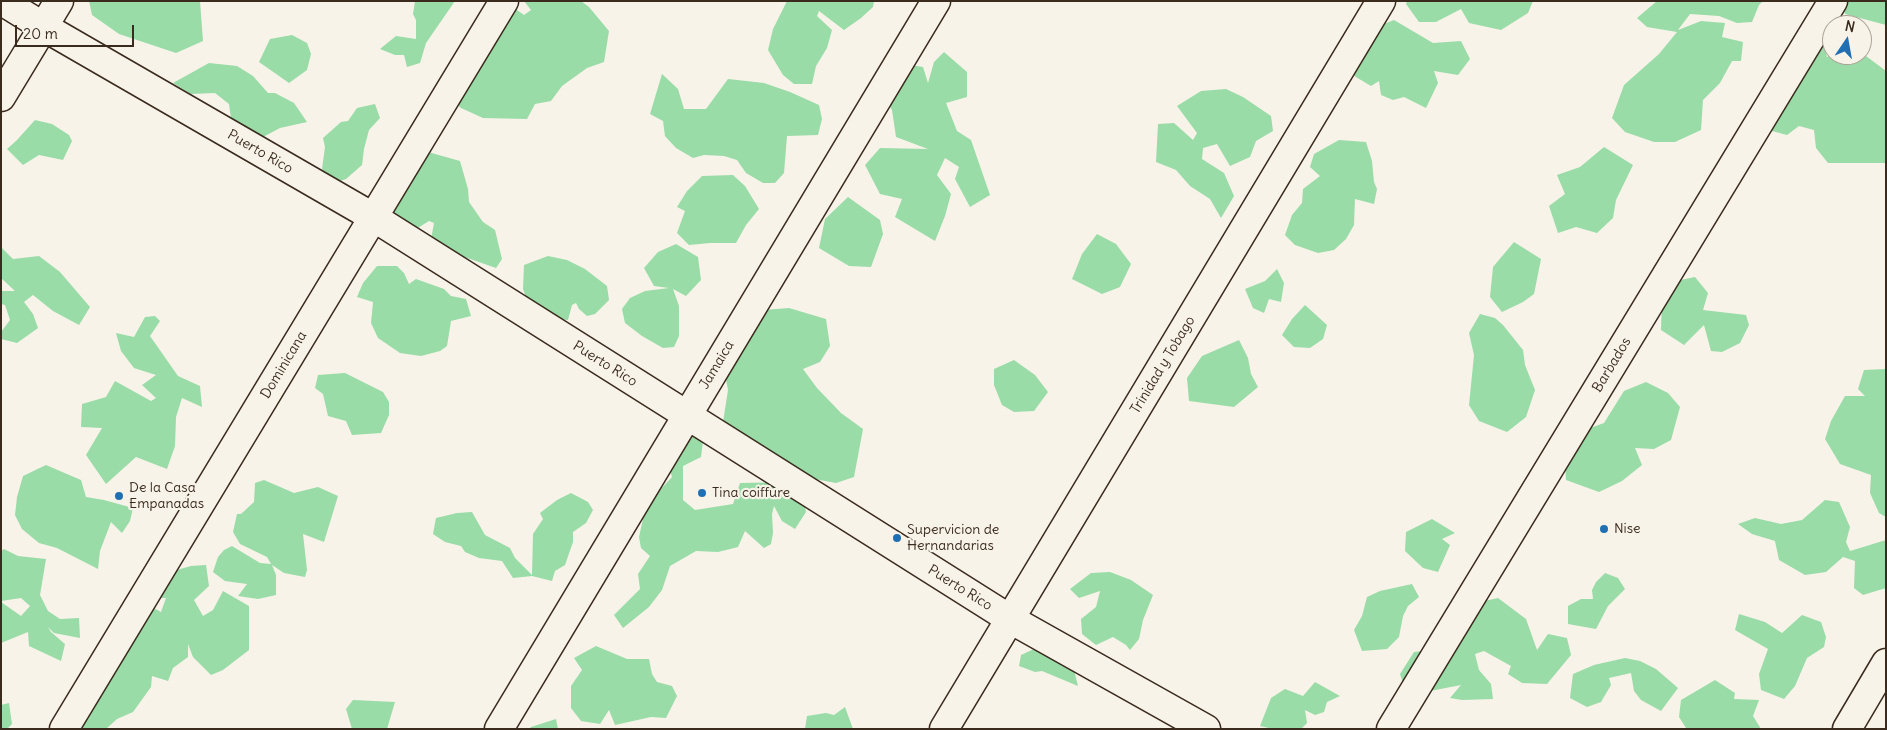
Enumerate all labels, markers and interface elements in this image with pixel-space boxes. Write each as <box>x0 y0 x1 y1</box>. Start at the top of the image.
scale bar <box>18 15 136 47</box>
north arrow <box>1822 15 1872 65</box>
text: N <box>1843 16 1857 36</box>
text: 20 m <box>23 24 58 43</box>
street label: Puerto Rico <box>224 127 296 177</box>
street label: Trinidad y Tobago <box>1127 313 1199 417</box>
street label: Dominicana <box>257 328 311 402</box>
street label: Barbados <box>1589 335 1635 395</box>
street label: Puerto Rico <box>570 338 640 390</box>
street label: Jamaica <box>696 338 738 392</box>
place label: De la Casa Empanadas <box>129 480 204 512</box>
place label: Tina coiffure <box>712 485 790 501</box>
marker: Tina coiffure <box>696 487 708 499</box>
marker: De la Casa Empanadas <box>113 490 125 502</box>
place label: Nise <box>1614 521 1641 537</box>
place label: Supervicion de Hernandarias <box>907 522 999 554</box>
marker: Nise <box>1598 523 1610 535</box>
marker: Supervicion de Hernandarias <box>891 532 903 544</box>
street label: Puerto Rico <box>925 562 995 614</box>

